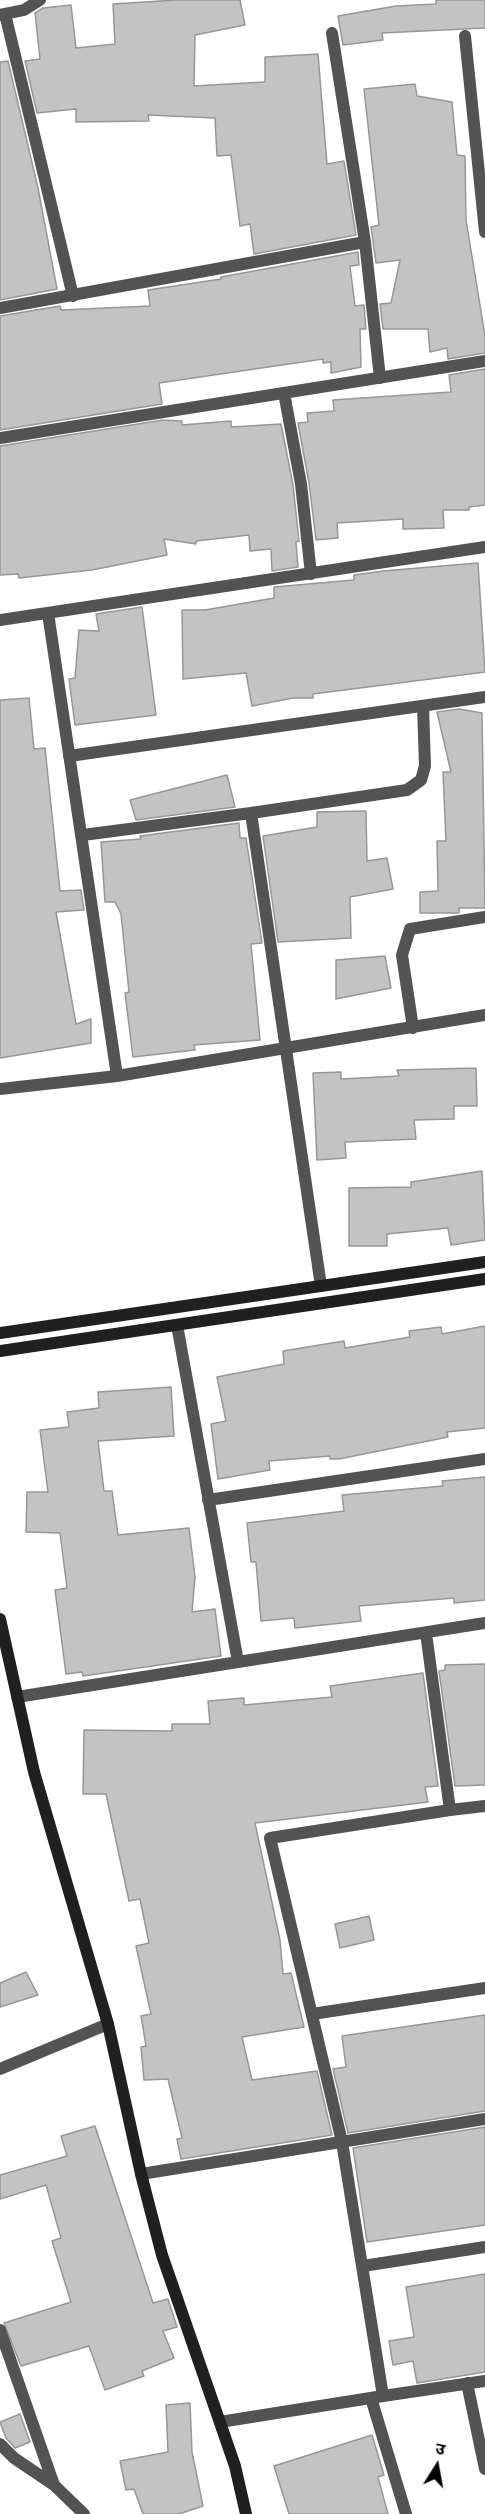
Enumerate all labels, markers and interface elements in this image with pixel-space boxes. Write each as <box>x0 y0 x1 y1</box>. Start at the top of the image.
north arrow <box>407 2436 467 2496</box>
text: उ <box>434 2438 447 2459</box>

